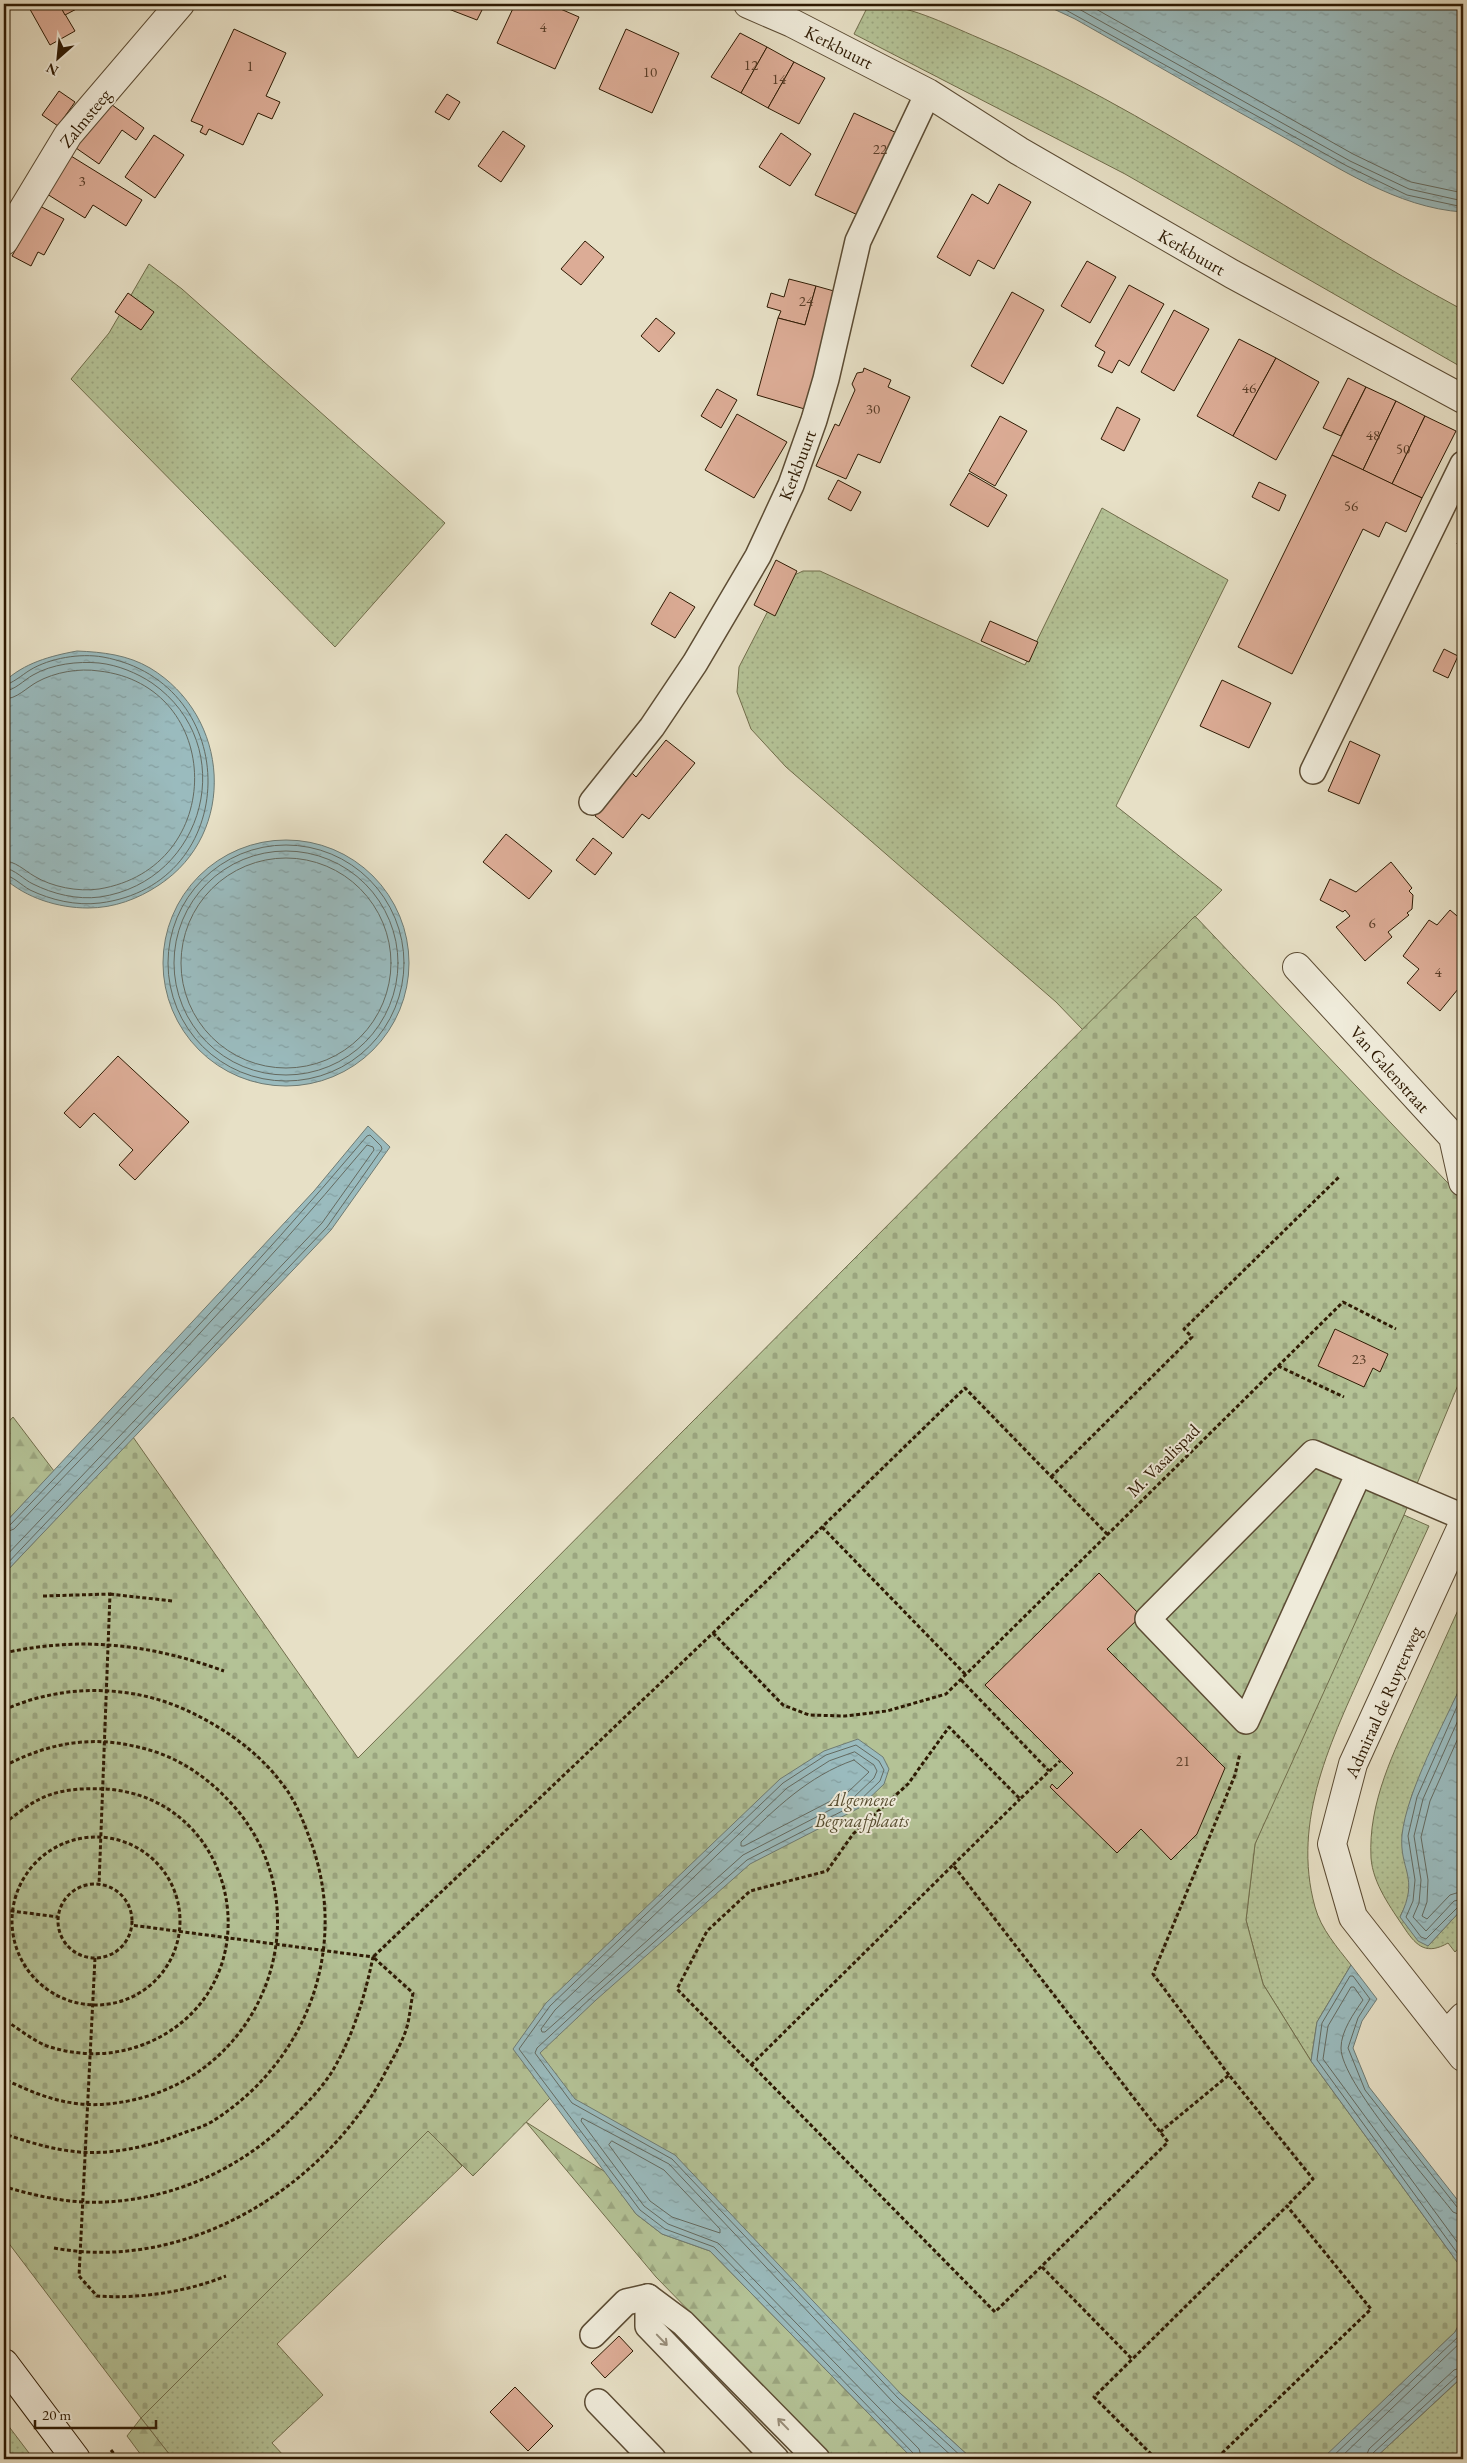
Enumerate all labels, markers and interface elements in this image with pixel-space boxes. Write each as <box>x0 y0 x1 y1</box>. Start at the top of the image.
house number: 4 <box>539 17 547 36</box>
street label: Kerkbuurt <box>801 20 877 74</box>
north arrow <box>32 32 82 82</box>
house number: 12 <box>744 55 759 74</box>
house number: 1 <box>246 56 254 75</box>
text: N <box>42 59 61 80</box>
house number: 10 <box>643 62 657 81</box>
house number: 14 <box>772 69 787 88</box>
street label: Zalmsteeg <box>54 84 116 152</box>
house number: 22 <box>873 139 888 158</box>
house number: 3 <box>78 171 86 190</box>
street label: Kerkbuurt <box>1154 224 1230 281</box>
house number: 24 <box>799 291 814 310</box>
house number: 46 <box>1242 378 1256 397</box>
house number: 30 <box>866 399 880 418</box>
house number: 48 <box>1366 425 1380 444</box>
street label: Kerkbuurt <box>773 426 821 503</box>
house number: 50 <box>1396 439 1410 458</box>
house number: 56 <box>1344 496 1358 515</box>
house number: 6 <box>1368 913 1376 932</box>
house number: 4 <box>1434 962 1442 981</box>
street label: Van Galenstraat <box>1345 1021 1435 1118</box>
house number: 23 <box>1352 1349 1366 1368</box>
street label: M. Vasalispad <box>1122 1418 1205 1501</box>
street label: Admiraal de Ruyterweg <box>1339 1622 1427 1782</box>
house number: 21 <box>1176 1751 1190 1770</box>
park label: Algemene Begraafplaats <box>814 1788 910 1833</box>
one-way arrow <box>655 2334 668 2346</box>
scale bar <box>35 2398 156 2430</box>
text: 20 m <box>42 2405 71 2424</box>
one-way arrow <box>777 2418 789 2431</box>

